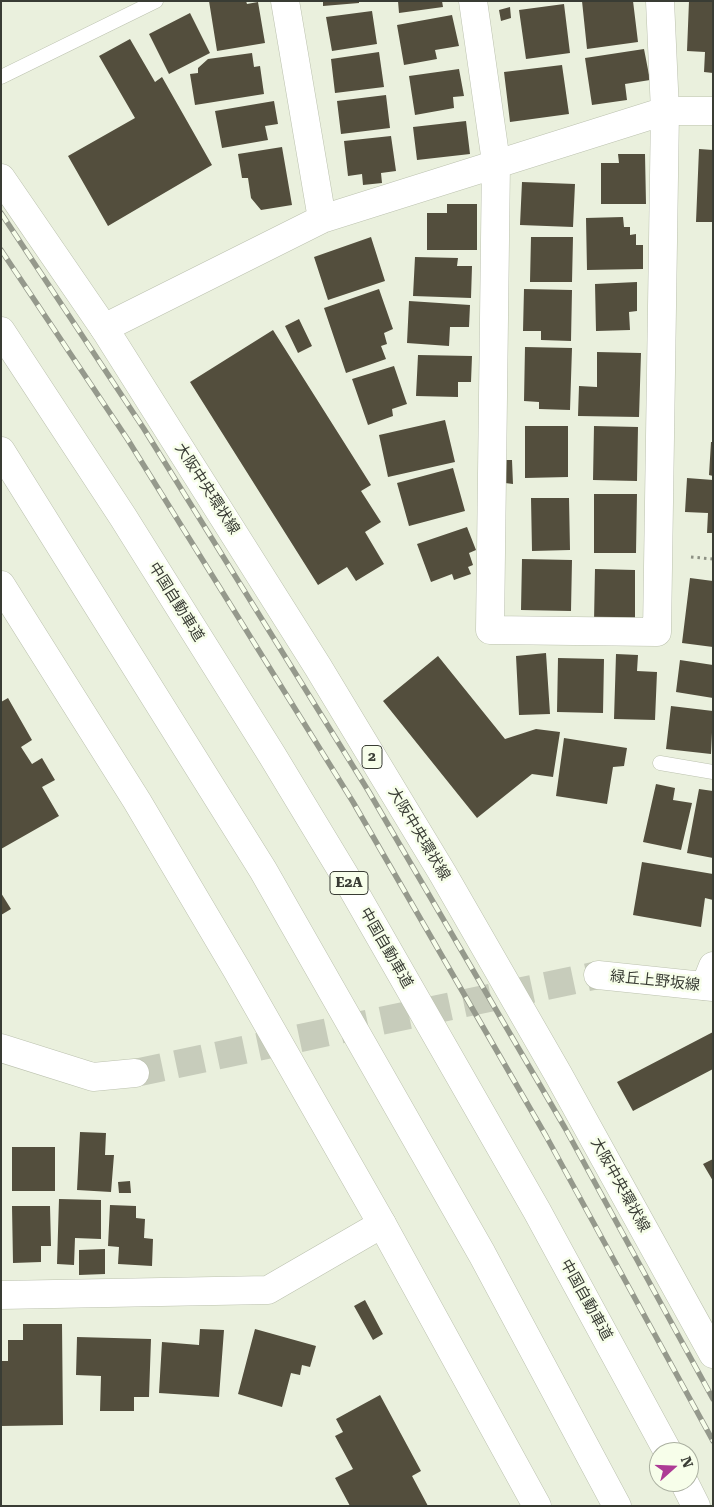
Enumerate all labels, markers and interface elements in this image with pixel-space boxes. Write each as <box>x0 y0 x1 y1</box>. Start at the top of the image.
street label: 大阪中央環状線 <box>171 440 243 538</box>
street label: 中国自動車道 <box>145 559 207 645</box>
road number: 2 <box>362 746 382 769</box>
street label: 大阪中央環状線 <box>384 784 454 884</box>
road number: E2A <box>330 871 368 894</box>
street label: 中国自動車道 <box>356 905 416 991</box>
street label: 緑丘上野坂線 <box>609 967 701 995</box>
street label: 大阪中央環状線 <box>587 1135 653 1235</box>
street label: 中国自動車道 <box>556 1256 616 1344</box>
north arrow <box>649 1442 699 1492</box>
text: N <box>678 1454 697 1470</box>

